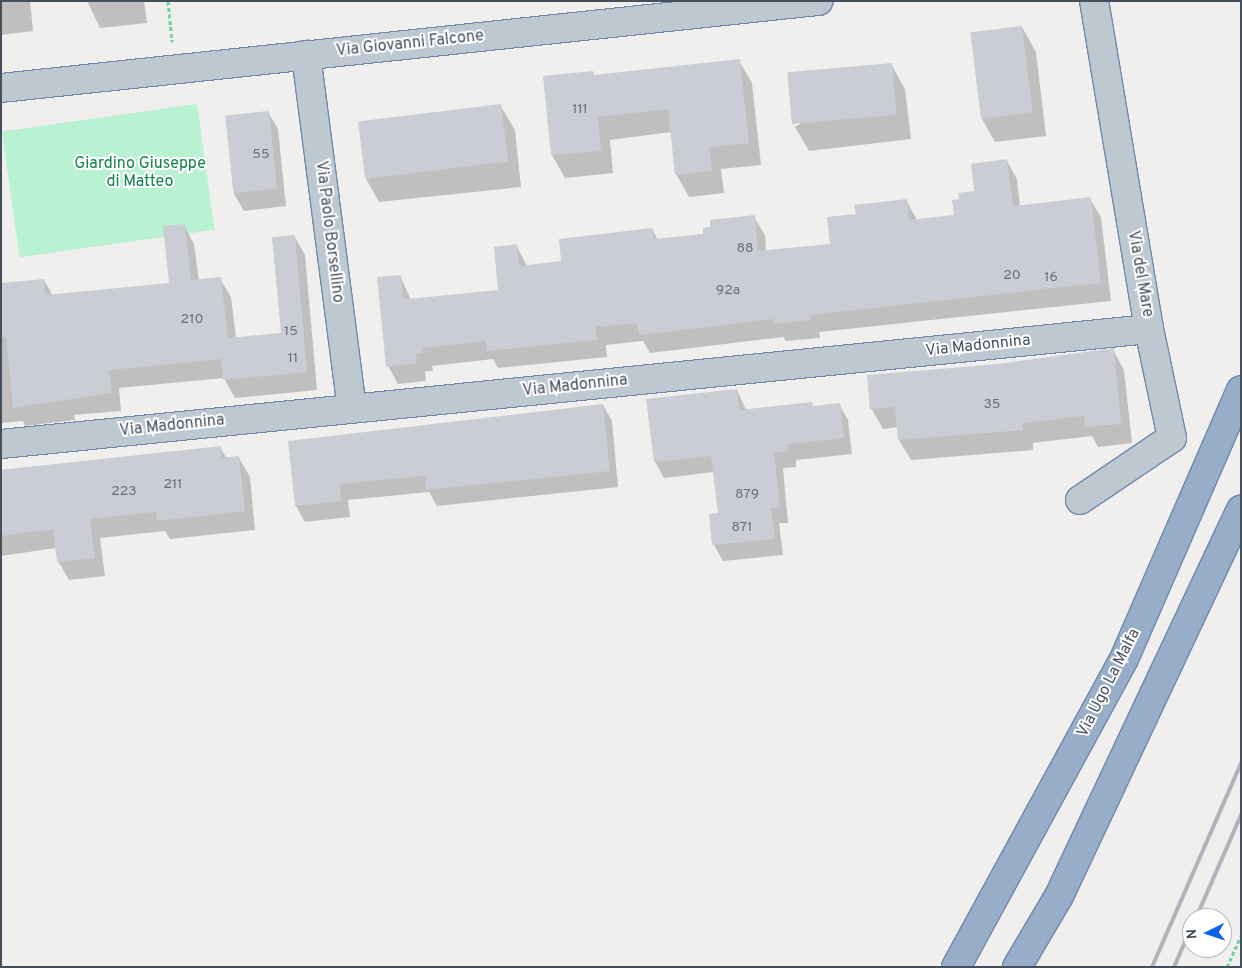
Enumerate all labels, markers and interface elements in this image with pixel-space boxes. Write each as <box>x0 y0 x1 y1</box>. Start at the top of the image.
street label: Via Giovanni Falcone <box>335 27 485 61</box>
house number: 111 <box>572 102 588 118</box>
house number: 55 <box>252 147 270 163</box>
park label: Giardino Giuseppe di Matteo <box>74 154 206 192</box>
street label: Via Paolo Borsellino <box>311 160 347 304</box>
street label: Via del Mare <box>1123 229 1157 319</box>
house number: 88 <box>736 241 754 257</box>
house number: 20 <box>1003 268 1021 284</box>
house number: 16 <box>1044 270 1058 286</box>
house number: 92a <box>716 283 740 299</box>
house number: 210 <box>181 312 203 328</box>
house number: 15 <box>284 324 298 340</box>
street label: Via Madonnina <box>925 331 1031 361</box>
house number: 11 <box>288 351 298 367</box>
street label: Via Madonnina <box>522 371 628 401</box>
house number: 35 <box>983 397 1001 413</box>
street label: Via Madonnina <box>119 411 225 441</box>
house number: 211 <box>163 477 183 493</box>
house number: 223 <box>111 484 137 500</box>
house number: 879 <box>735 487 759 503</box>
house number: 871 <box>731 520 753 536</box>
street label: Via Ugo La Malfa <box>1073 626 1145 740</box>
north arrow <box>1182 908 1232 958</box>
text: N <box>1184 928 1201 940</box>

